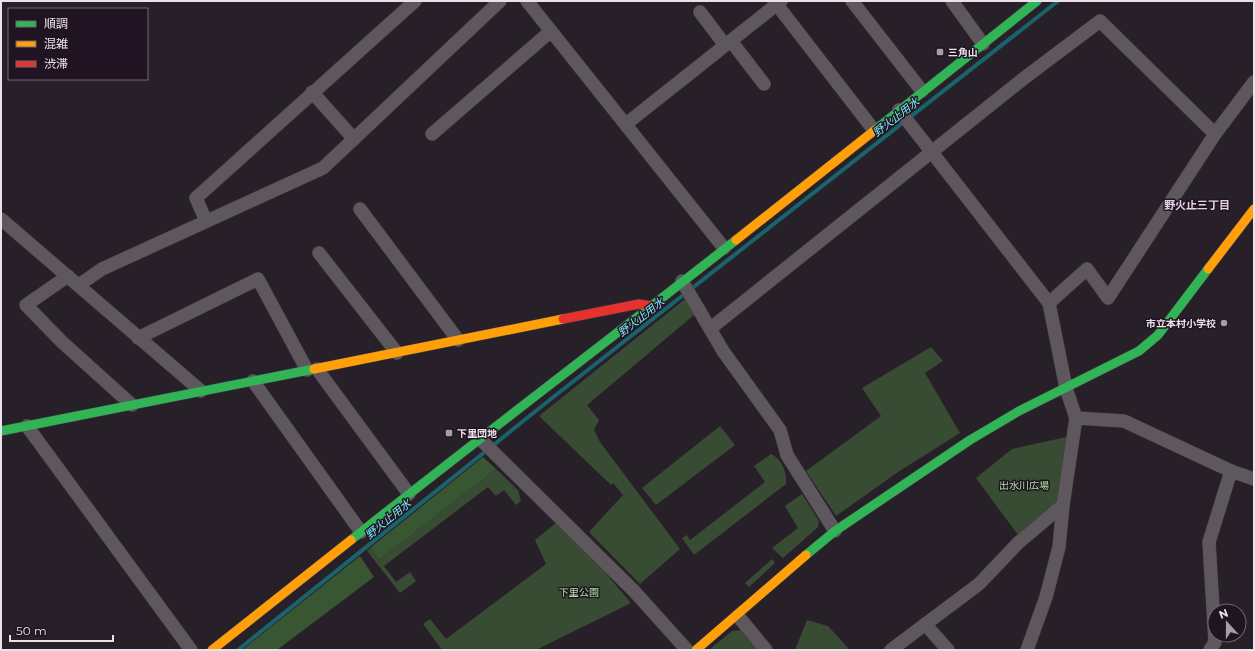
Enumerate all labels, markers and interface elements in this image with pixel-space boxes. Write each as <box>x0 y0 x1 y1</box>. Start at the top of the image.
legend <box>8 8 148 80</box>
text: 順調 <box>44 16 68 31</box>
text: 混雑 <box>44 36 68 51</box>
place label: 三角山 <box>948 46 978 59</box>
marker: 三角山 <box>935 47 945 57</box>
text: 渋滞 <box>44 56 68 71</box>
water label: 野火止用水 <box>870 94 923 139</box>
district label: 野火止三丁目 <box>1164 198 1230 212</box>
water label: 野火止用水 <box>615 294 668 339</box>
place label: 市立本村小学校 <box>1146 317 1216 330</box>
marker: 市立本村小学校 <box>1219 318 1229 328</box>
place label: 下里団地 <box>457 427 497 440</box>
marker: 下里団地 <box>444 428 454 438</box>
park label: 出水川広場 <box>999 479 1049 492</box>
water label: 野火止用水 <box>362 496 415 542</box>
park label: 下里公園 <box>559 586 599 599</box>
north arrow <box>1207 603 1247 643</box>
text: N <box>1217 606 1230 622</box>
scale bar <box>10 617 113 643</box>
text: 50 m <box>16 623 47 638</box>

